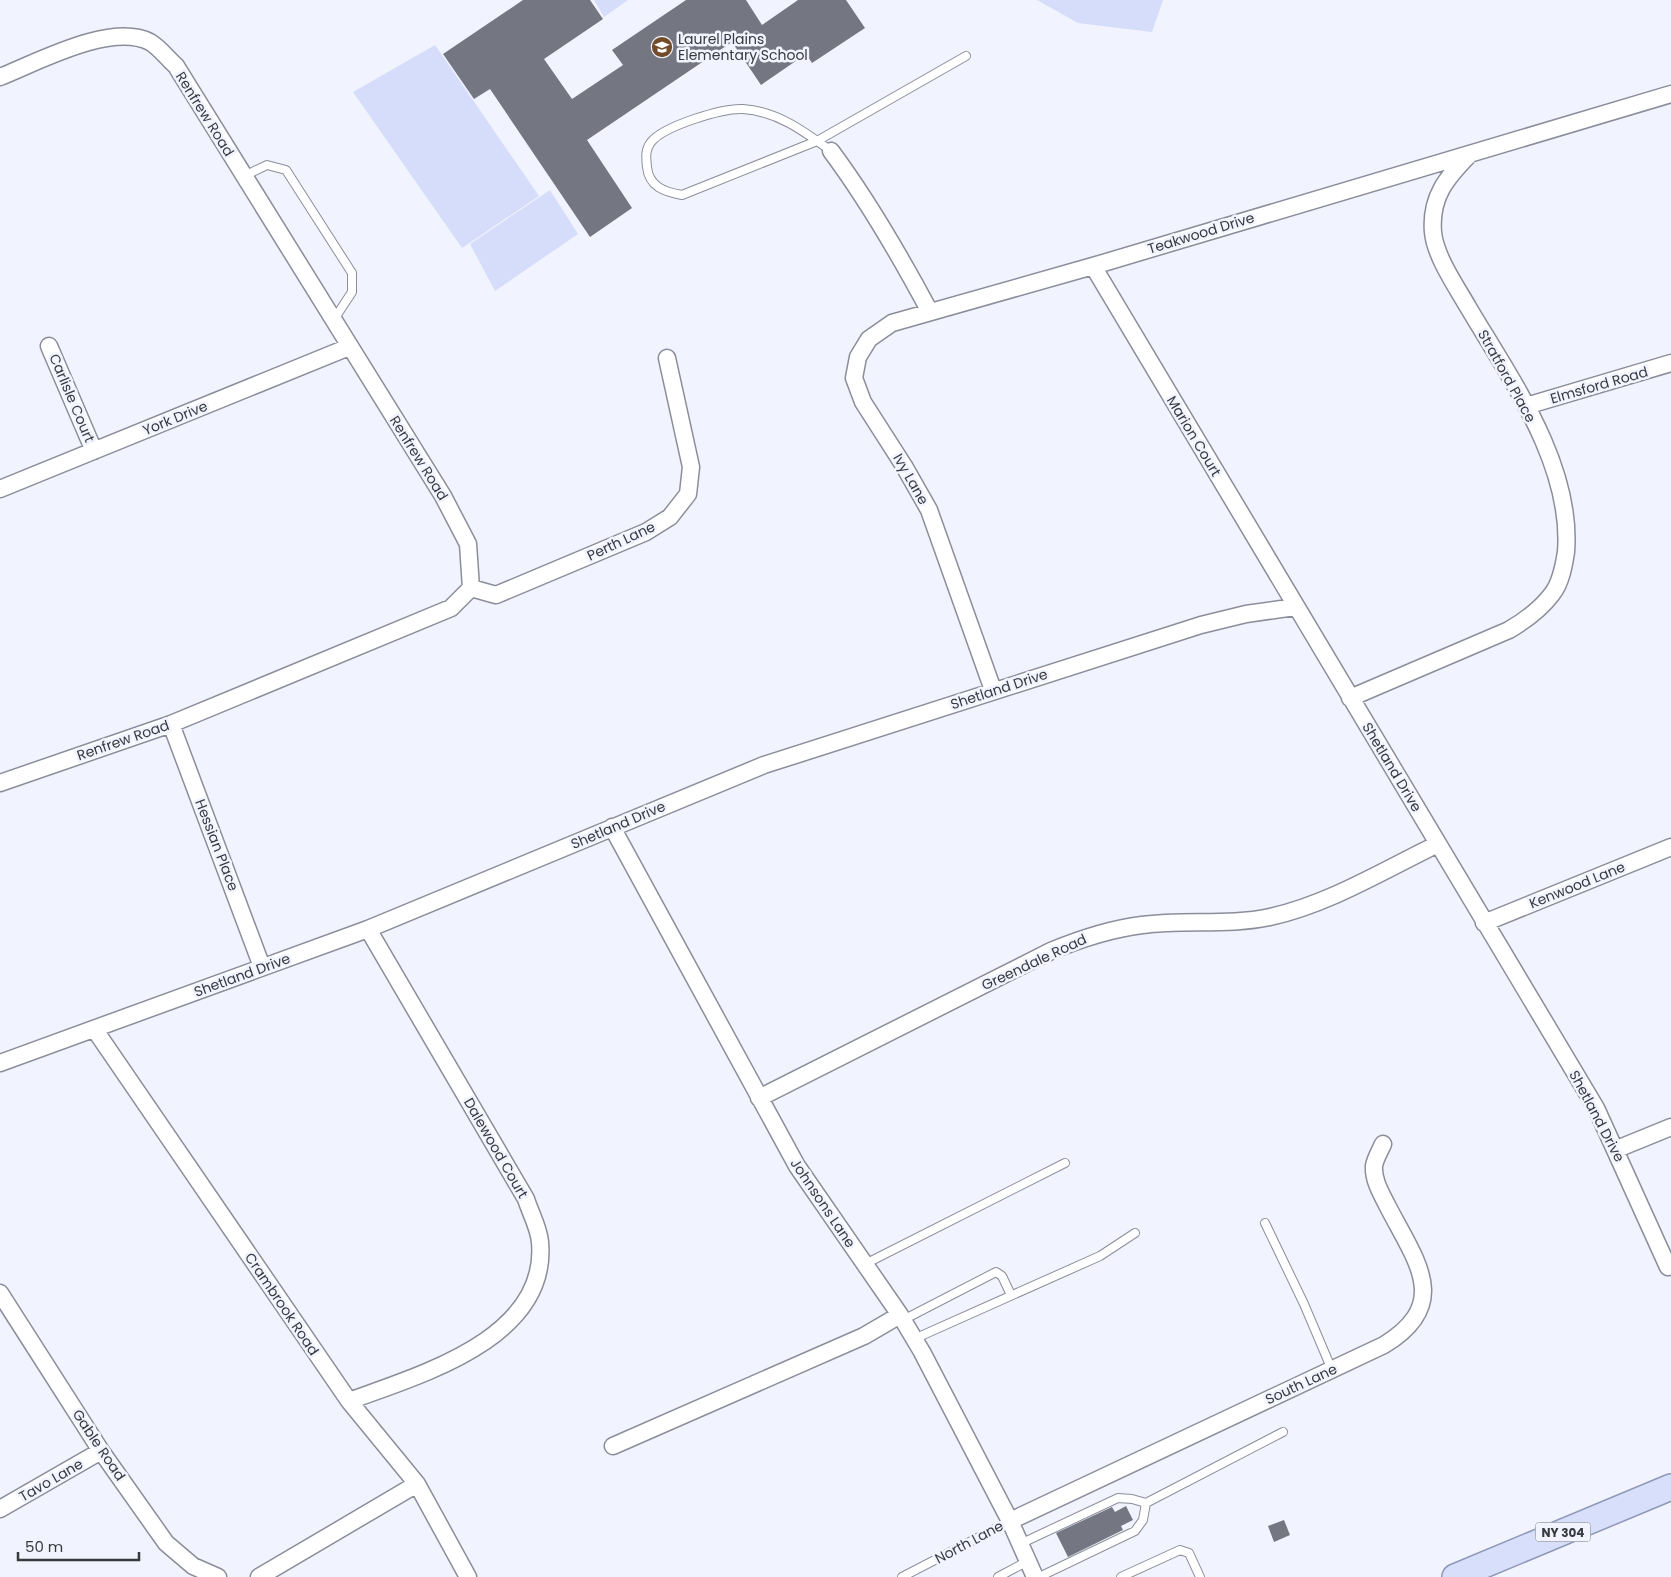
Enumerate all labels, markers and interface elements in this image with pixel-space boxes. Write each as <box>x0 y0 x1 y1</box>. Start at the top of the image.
place label: Laurel Plains Elementary School <box>678 29 808 65</box>
school or university icon: Laurel Plains Elementary School <box>650 35 674 59</box>
street label: Renfrew Road <box>171 68 239 160</box>
street label: Teakwood Drive <box>1145 207 1257 259</box>
street label: Stratford Place <box>1473 326 1541 426</box>
street label: Carlisle Court <box>44 351 100 445</box>
street label: Elmsford Road <box>1548 362 1650 408</box>
street label: Marion Court <box>1162 392 1226 480</box>
street label: York Drive <box>140 396 211 440</box>
street label: Renfrew Road <box>385 412 453 504</box>
street label: Ivy Lane <box>888 450 934 509</box>
street label: Perth Lane <box>584 516 659 565</box>
street label: Shetland Drive <box>948 664 1050 714</box>
street label: Renfrew Road <box>74 715 172 765</box>
street label: Shetland Drive <box>1357 719 1427 816</box>
street label: Hessian Place <box>190 796 244 894</box>
street label: Shetland Drive <box>568 796 669 854</box>
street label: Kenwood Lane <box>1526 857 1628 913</box>
street label: Greendale Road <box>978 929 1090 995</box>
street label: Shetland Drive <box>191 948 293 1002</box>
street label: Shetland Drive <box>1564 1067 1630 1166</box>
street label: Dalewood Court <box>459 1094 533 1202</box>
street label: Johnsons Lane <box>786 1154 860 1252</box>
street label: Crambrook Road <box>240 1249 324 1359</box>
street label: South Lane <box>1262 1359 1340 1409</box>
street label: Gable Road <box>68 1405 130 1485</box>
street label: Tavo Lane <box>15 1453 87 1506</box>
street label: North Lane <box>931 1515 1007 1568</box>
road number: NY 304 <box>1536 1522 1590 1541</box>
scale bar <box>18 1530 139 1562</box>
text: 50 m <box>25 1536 63 1557</box>

